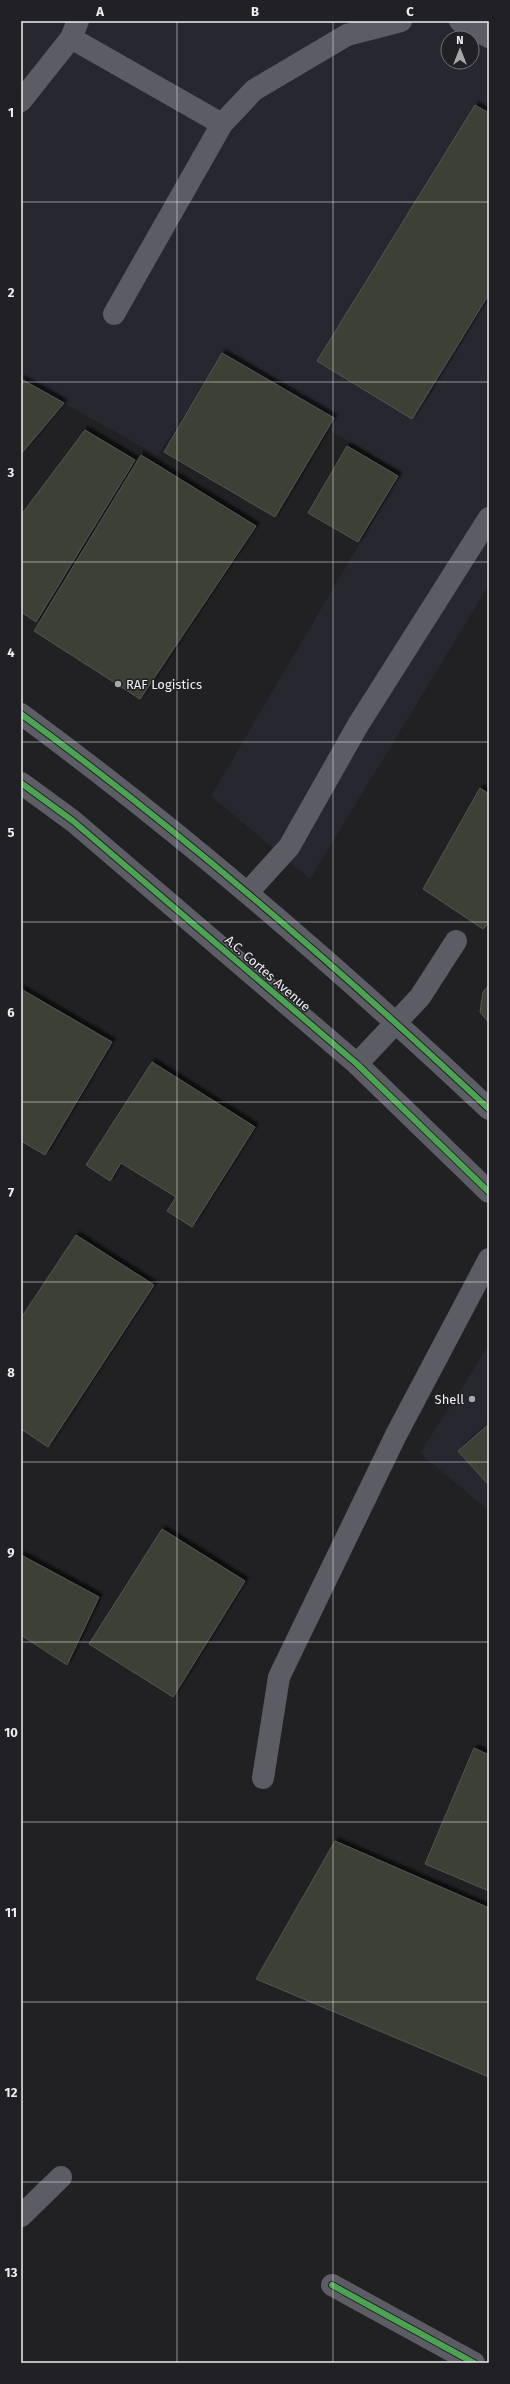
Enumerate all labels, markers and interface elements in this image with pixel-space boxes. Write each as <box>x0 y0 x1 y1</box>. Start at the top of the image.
text: A <box>95 4 104 19</box>
text: B <box>251 4 259 19</box>
text: C <box>406 4 414 19</box>
north arrow <box>440 30 480 70</box>
text: N <box>456 34 464 47</box>
text: 1 <box>8 105 14 120</box>
text: 2 <box>8 285 15 300</box>
text: 3 <box>7 465 15 480</box>
text: 4 <box>7 645 15 660</box>
place label: RAF Logistics <box>126 677 202 692</box>
marker: RAF Logistics <box>113 679 123 689</box>
text: 5 <box>8 825 15 840</box>
street label: A.C. Cortes Avenue <box>222 932 313 1014</box>
text: 6 <box>7 1005 15 1020</box>
text: 7 <box>8 1185 14 1200</box>
text: 8 <box>7 1365 15 1380</box>
place label: Shell <box>435 1392 464 1407</box>
marker: Shell <box>467 1394 477 1404</box>
text: 9 <box>7 1545 15 1560</box>
text: 10 <box>4 1725 18 1740</box>
text: 11 <box>5 1905 17 1920</box>
text: 12 <box>5 2085 18 2100</box>
text: 13 <box>5 2265 18 2280</box>

